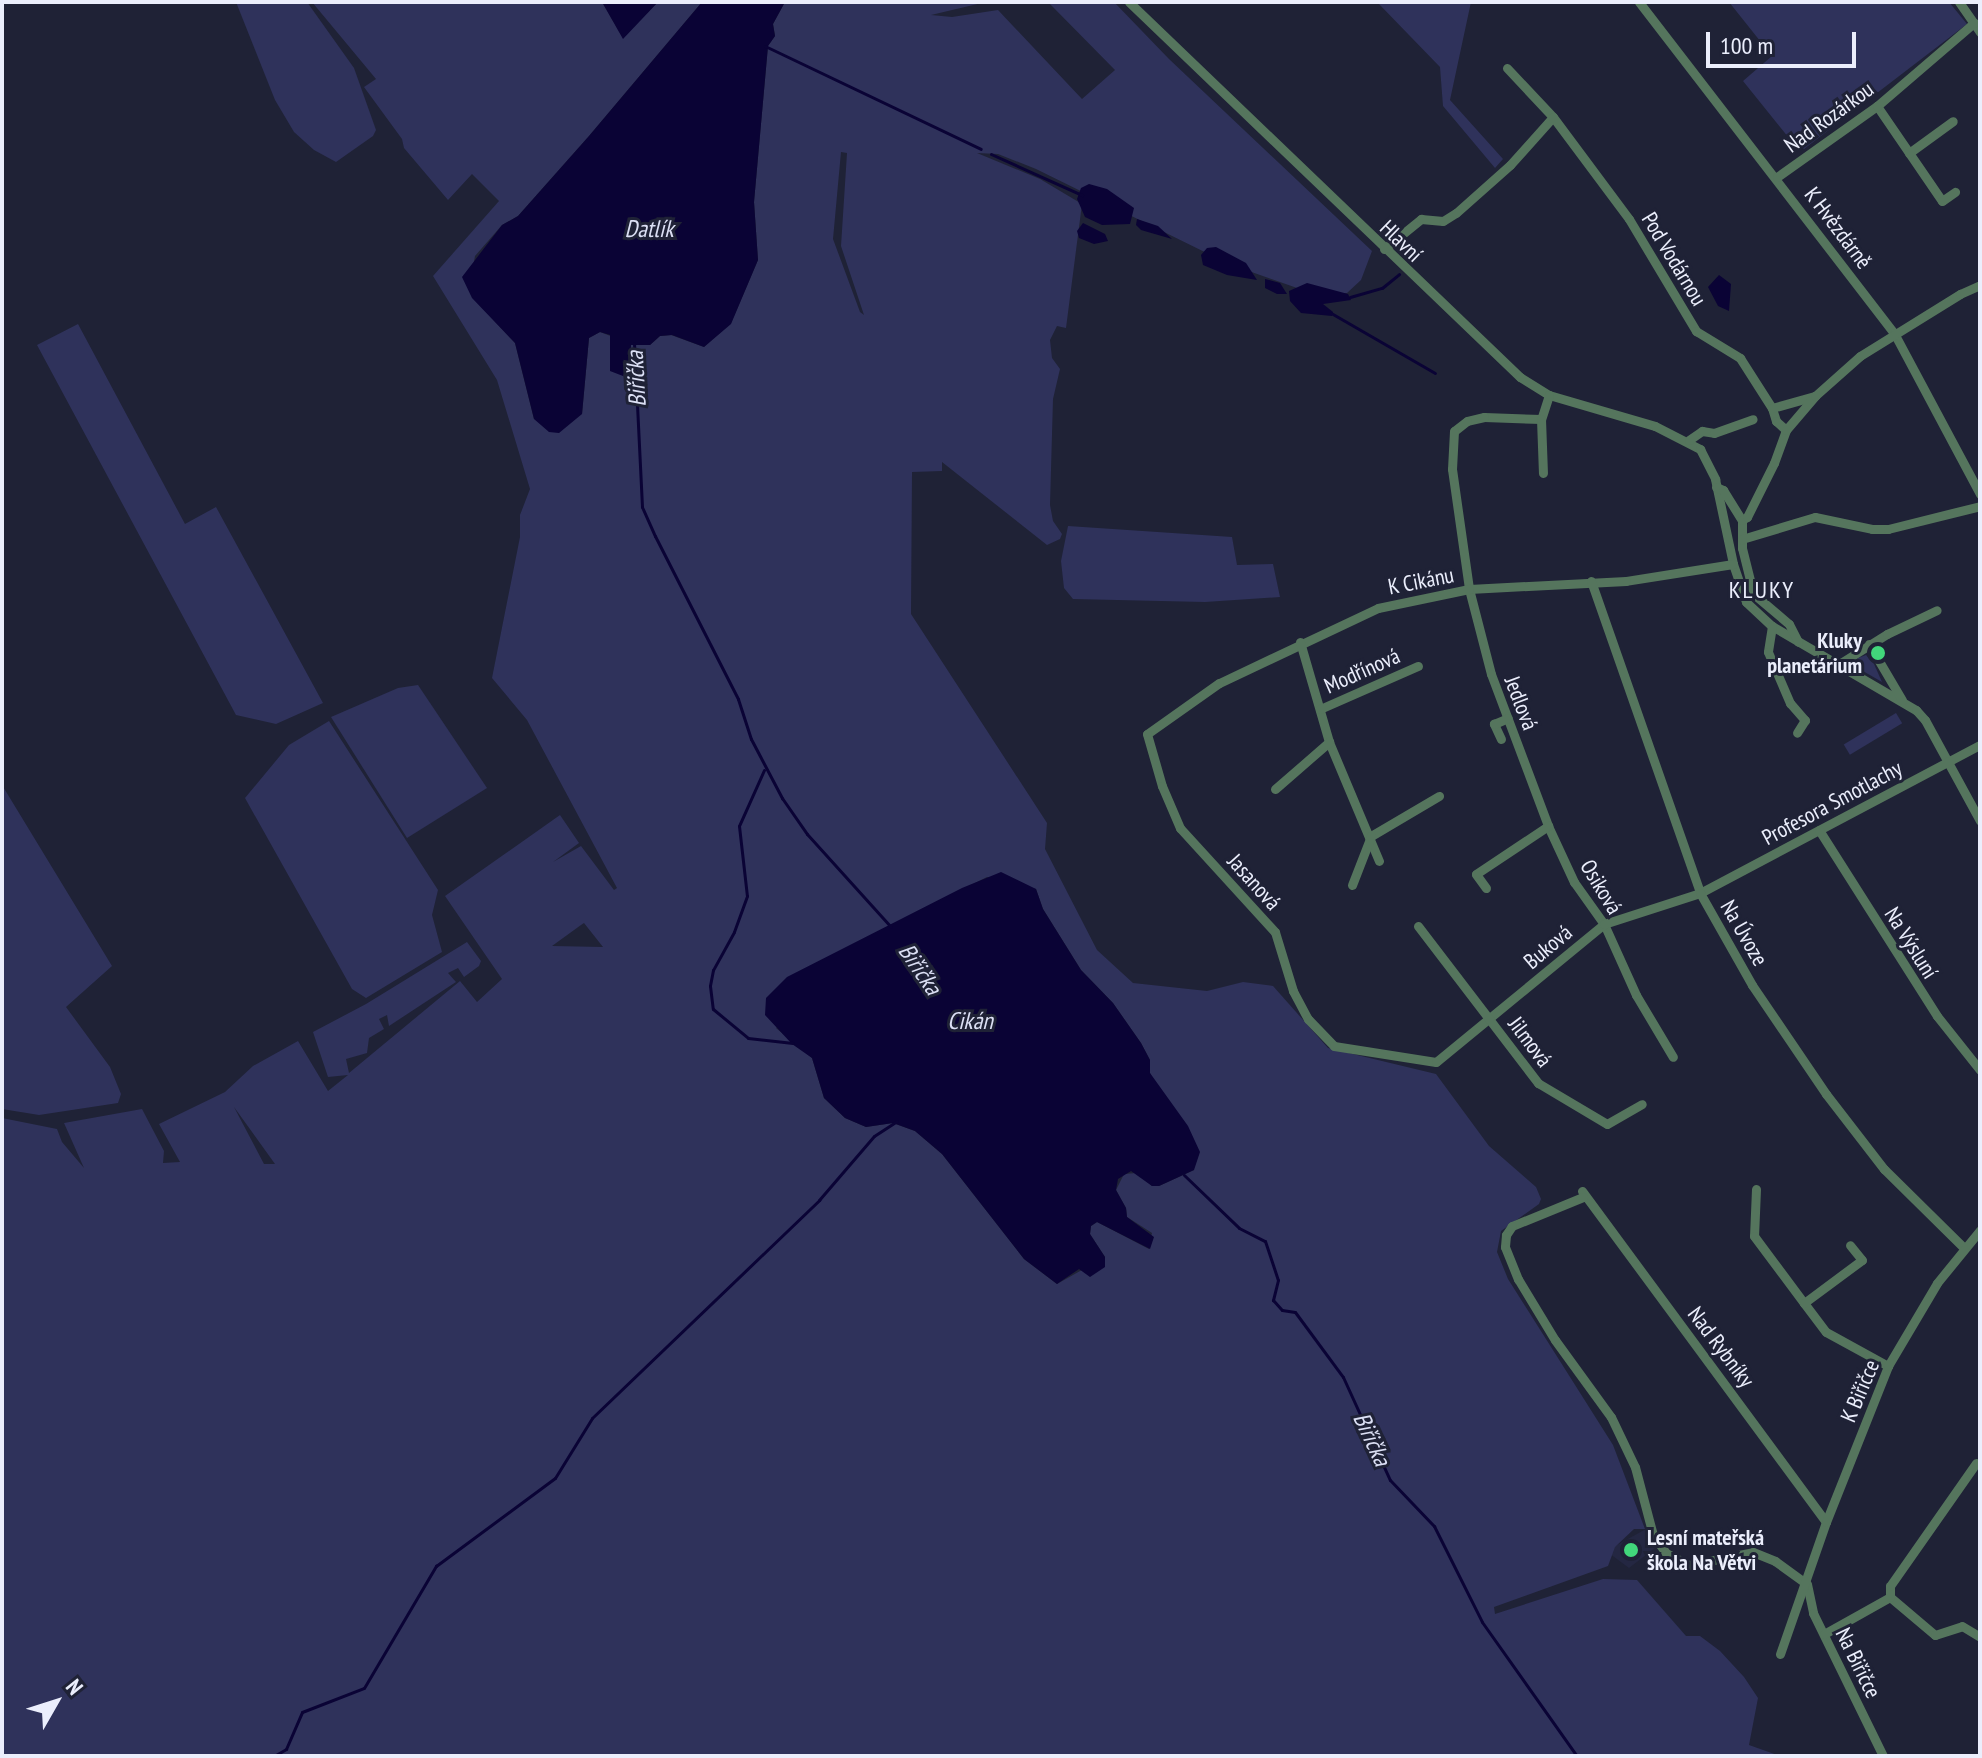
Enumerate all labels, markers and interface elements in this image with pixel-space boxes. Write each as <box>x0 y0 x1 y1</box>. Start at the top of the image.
scale bar <box>1710 16 1860 66</box>
text: 100 m <box>1720 30 1773 61</box>
street label: Nad Rozárkou <box>1779 76 1879 158</box>
street label: K Hvězdárně <box>1799 182 1877 274</box>
street label: Pod Vodárnou <box>1636 207 1712 311</box>
water label: Datlík <box>625 215 673 243</box>
street label: Hlavní <box>1374 215 1428 267</box>
water label: Biřička <box>620 350 652 408</box>
street label: K Cikánu <box>1386 562 1456 600</box>
district label: KLUKY <box>1729 576 1795 604</box>
place label: Kluky planetárium <box>1767 627 1862 678</box>
street label: Modřínová <box>1320 643 1404 699</box>
marker: Kluky planetárium <box>1869 644 1887 662</box>
street label: Jedlová <box>1499 672 1543 734</box>
street label: Profesora Smotlachy <box>1758 755 1906 851</box>
street label: Jasanová <box>1222 848 1286 916</box>
street label: Osiková <box>1574 855 1628 919</box>
street label: Na Úvoze <box>1715 896 1773 970</box>
street label: Na Výsluní <box>1879 902 1943 984</box>
street label: Buková <box>1519 919 1577 975</box>
water label: Biřička <box>892 938 948 1000</box>
water label: Cikán <box>947 1007 993 1035</box>
street label: Jilmová <box>1503 1012 1557 1072</box>
street label: Nad Rybníky <box>1682 1302 1760 1392</box>
street label: K Biřičce <box>1835 1356 1885 1426</box>
water label: Biřička <box>1347 1408 1397 1470</box>
place label: Lesní mateřská škola Na Větvi <box>1647 1524 1764 1576</box>
marker: Lesní mateřská škola Na Větvi <box>1622 1541 1640 1559</box>
street label: Na Biřičce <box>1830 1623 1886 1703</box>
north arrow <box>16 1662 96 1742</box>
text: N <box>60 1673 89 1700</box>

